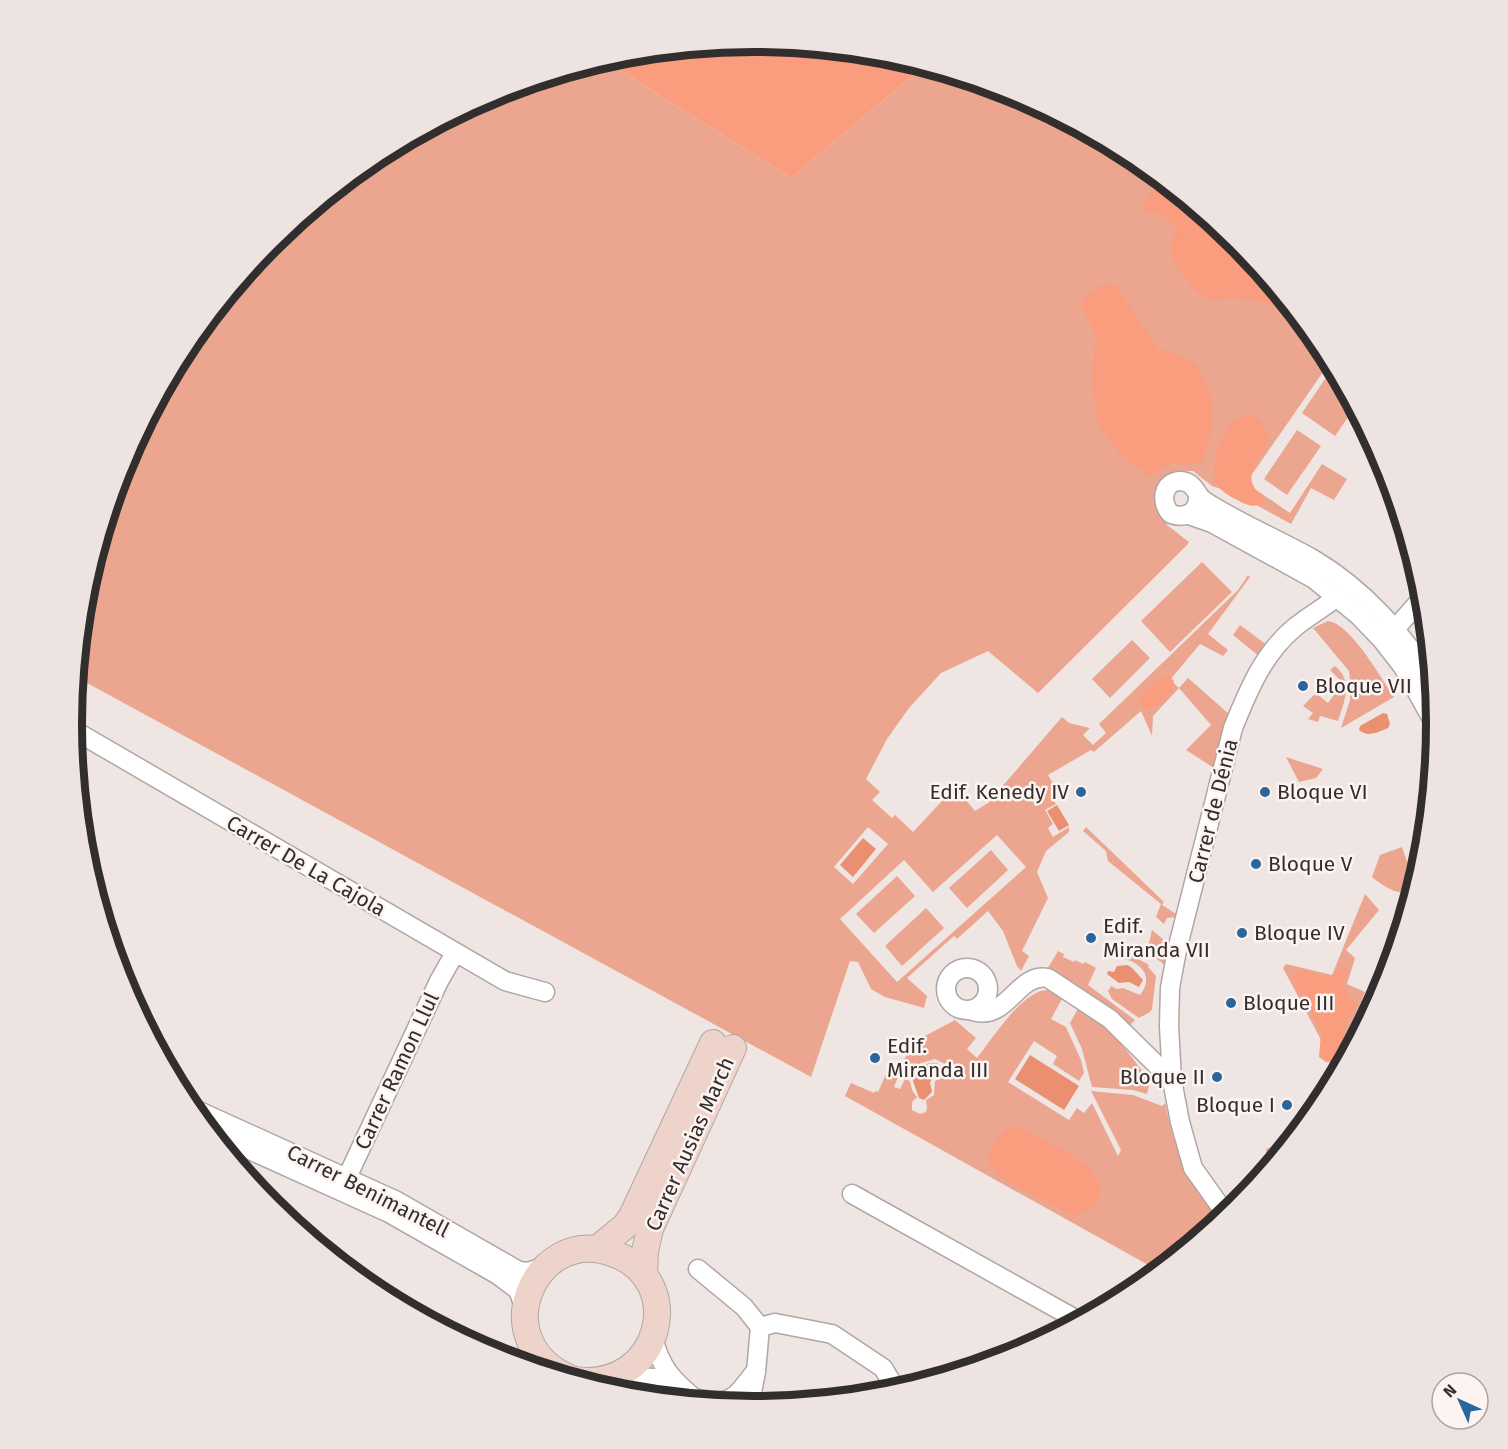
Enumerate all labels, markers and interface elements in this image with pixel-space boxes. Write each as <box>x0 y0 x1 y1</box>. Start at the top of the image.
place label: Bloque VII <box>1315 673 1412 699</box>
marker: Bloque VII <box>1296 679 1310 693</box>
street label: Carrer de Dénia <box>1182 736 1244 886</box>
place label: Edif. Kenedy IV <box>930 779 1069 805</box>
place label: Bloque VI <box>1277 779 1368 805</box>
marker: Edif. Kenedy IV <box>1074 785 1088 799</box>
marker: Bloque VI <box>1258 785 1272 799</box>
street label: Carrer De La Cajola <box>222 810 390 922</box>
place label: Bloque V <box>1268 851 1353 877</box>
marker: Bloque V <box>1249 857 1263 871</box>
place label: Edif. Miranda VII <box>1103 913 1210 963</box>
place label: Bloque IV <box>1254 920 1345 946</box>
marker: Bloque IV <box>1235 926 1249 940</box>
marker: Edif. Miranda VII <box>1084 931 1098 945</box>
street label: Carrer Ramon Llul <box>349 988 445 1154</box>
place label: Bloque III <box>1243 990 1334 1016</box>
marker: Bloque III <box>1224 996 1238 1010</box>
place label: Edif. Miranda III <box>887 1033 989 1083</box>
marker: Edif. Miranda III <box>868 1051 882 1065</box>
street label: Carrer Ausias March <box>640 1053 740 1235</box>
place label: Bloque II <box>1120 1064 1205 1090</box>
marker: Bloque II <box>1210 1070 1224 1084</box>
place label: Bloque I <box>1196 1092 1275 1118</box>
marker: Bloque I <box>1280 1098 1294 1112</box>
street label: Carrer Benimantell <box>282 1139 454 1243</box>
north arrow <box>1430 1371 1490 1431</box>
text: N <box>1439 1380 1460 1401</box>

